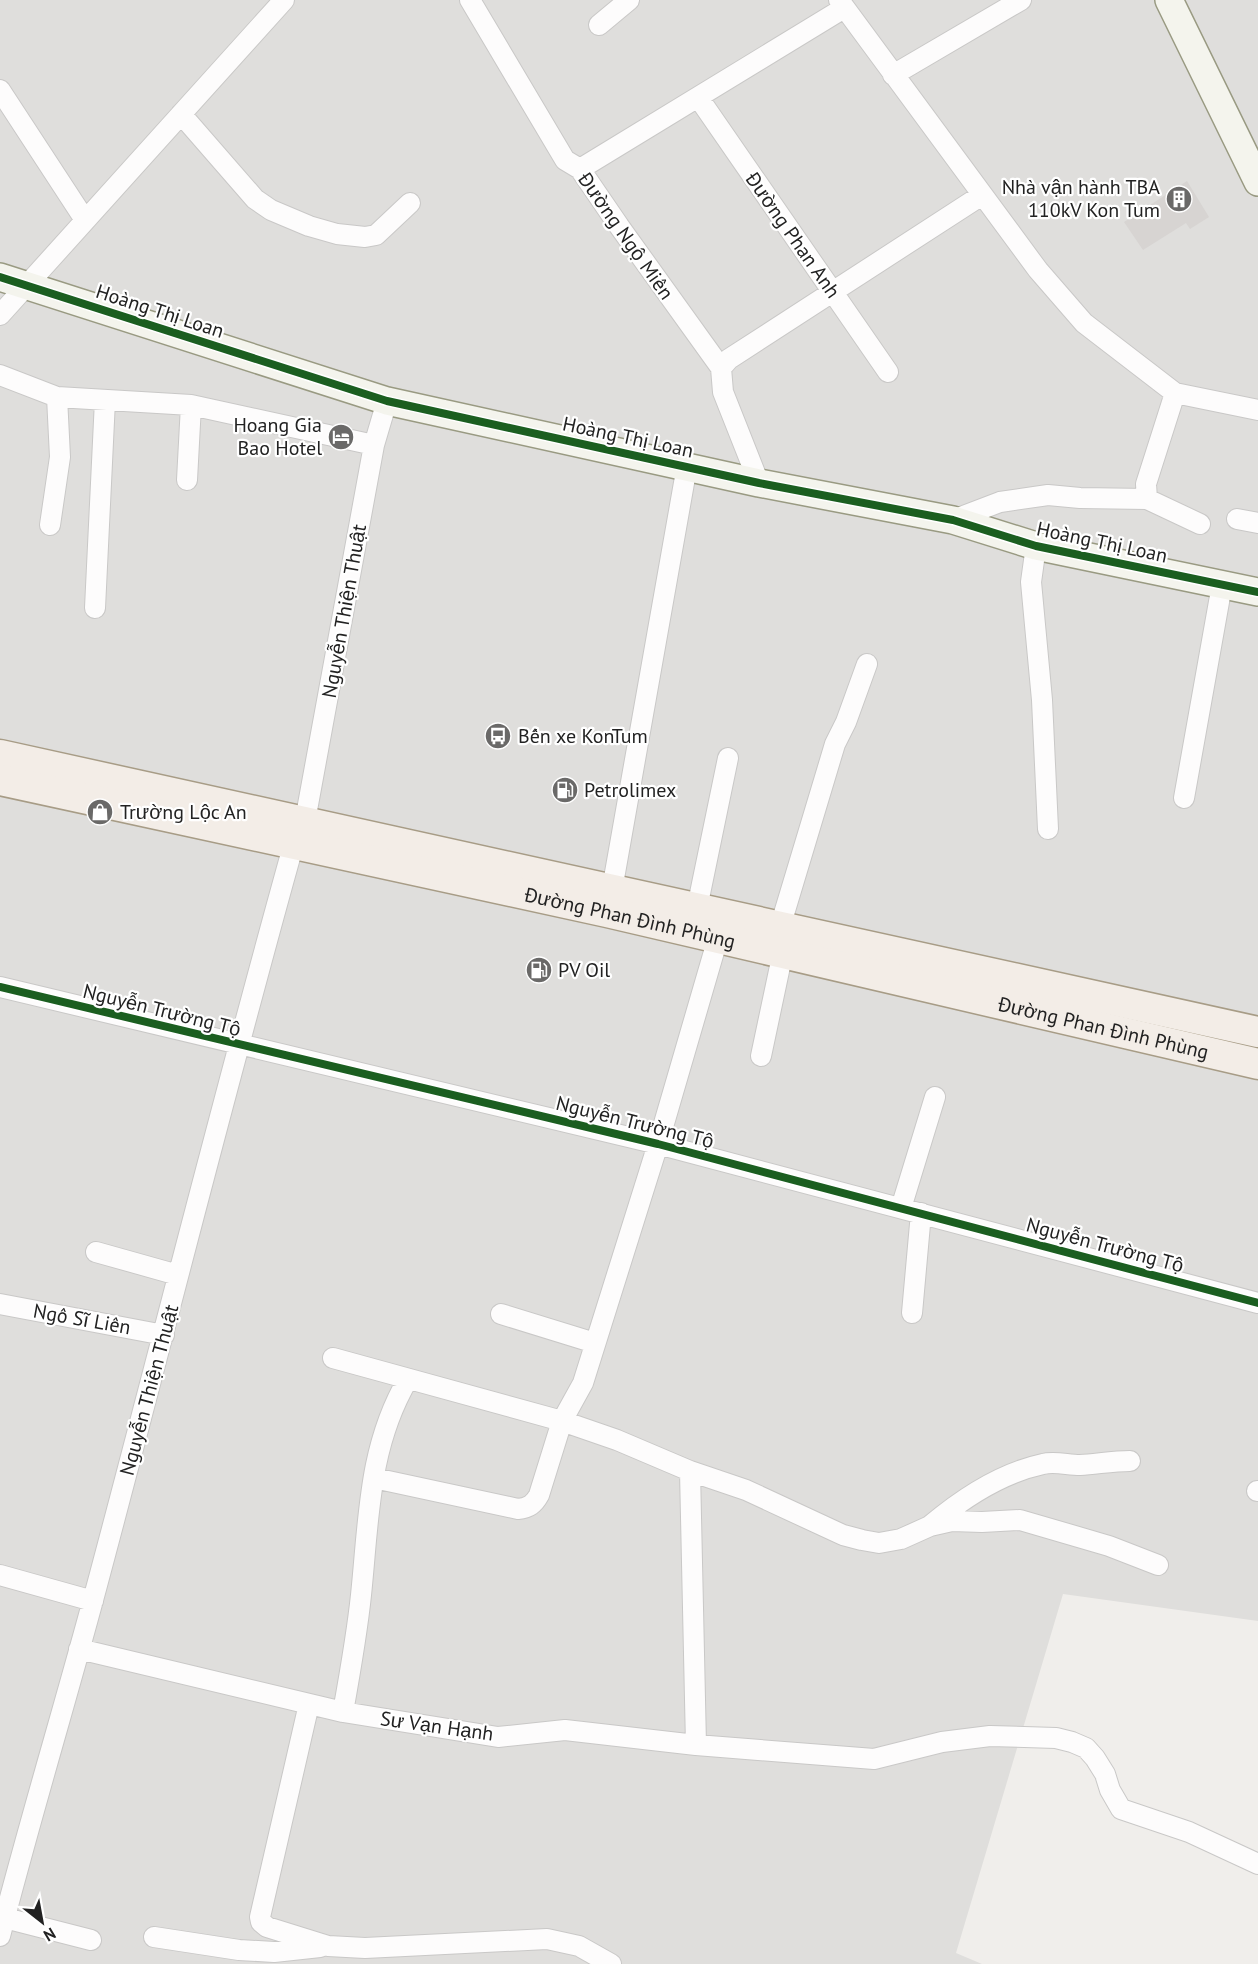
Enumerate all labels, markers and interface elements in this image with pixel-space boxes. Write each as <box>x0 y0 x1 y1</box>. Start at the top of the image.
street label: Đường Ngộ Miên <box>572 166 680 305</box>
street label: Đường Phan Anh <box>739 166 846 303</box>
place label: Nhà vận hành TBA 110kV Kon Tum <box>1002 174 1160 223</box>
building icon: Nhà vận hành TBA 110kV Kon Tum <box>1164 184 1194 214</box>
street label: Hoàng Thị Loan <box>93 278 227 344</box>
street label: Hoàng Thị Loan <box>560 410 696 464</box>
place label: Hoang Gia Bao Hotel <box>233 412 322 461</box>
hotel icon: Hoang Gia Bao Hotel <box>326 422 356 452</box>
street label: Hoàng Thị Loan <box>1034 515 1170 569</box>
street label: Nguyễn Thiện Thuật <box>316 522 372 700</box>
bus stop icon: Bến xe KonTum <box>483 721 513 751</box>
place label: Bến xe KonTum <box>518 723 648 749</box>
fuel station icon: Petrolimex <box>550 775 580 805</box>
place label: Petrolimex <box>584 777 676 803</box>
shop icon: Trường Lộc An <box>85 797 115 827</box>
place label: Trường Lộc An <box>120 799 247 825</box>
street label: Đường Phan Đình Phùng <box>521 881 738 955</box>
fuel station icon: PV Oil <box>524 955 554 985</box>
place label: PV Oil <box>558 957 610 983</box>
street label: Nguyễn Trường Tộ <box>80 978 244 1042</box>
street label: Đường Phan Đình Phùng <box>995 991 1211 1065</box>
street label: Nguyễn Trường Tộ <box>553 1090 717 1154</box>
street label: Nguyễn Trường Tộ <box>1023 1211 1187 1279</box>
street label: Ngô Sĩ Liên <box>31 1298 133 1340</box>
street label: Nguyễn Thiện Thuật <box>114 1301 184 1478</box>
street label: Sư Vạn Hạnh <box>379 1705 495 1747</box>
north arrow <box>12 1892 72 1952</box>
text: N <box>40 1924 59 1946</box>

